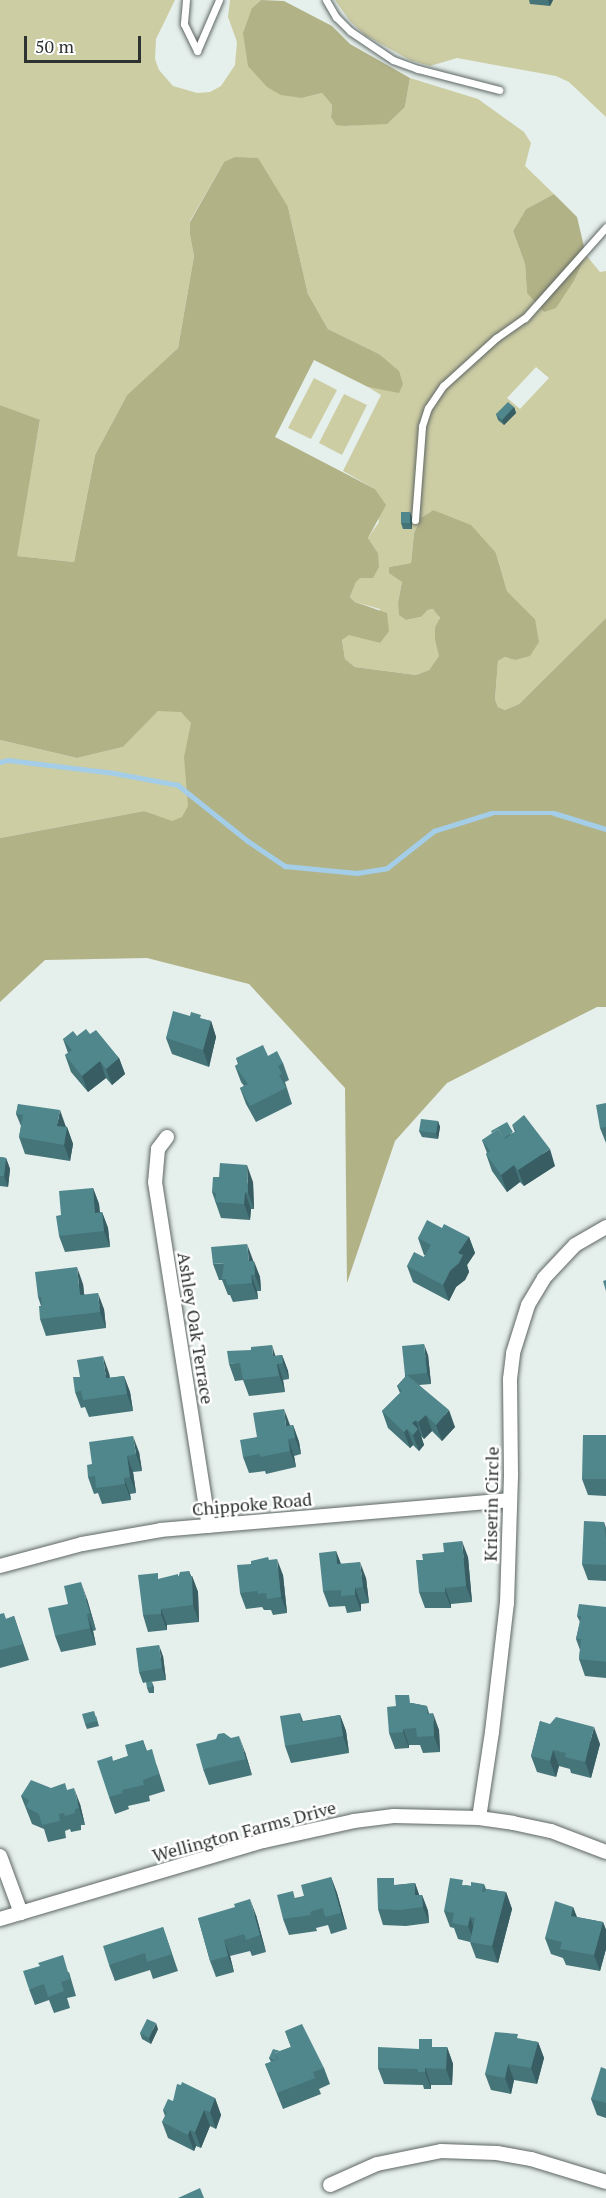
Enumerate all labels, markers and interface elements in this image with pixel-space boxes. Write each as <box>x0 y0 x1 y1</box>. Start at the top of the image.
scale bar <box>27 24 144 62</box>
text: 50 m <box>35 34 74 58</box>
street label: Ashley Oak Terrace <box>173 1251 219 1405</box>
street label: Kriserin Circle <box>479 1446 503 1562</box>
street label: Chippoke Road <box>191 1488 313 1520</box>
street label: Wellington Farms Drive <box>150 1796 338 1866</box>

